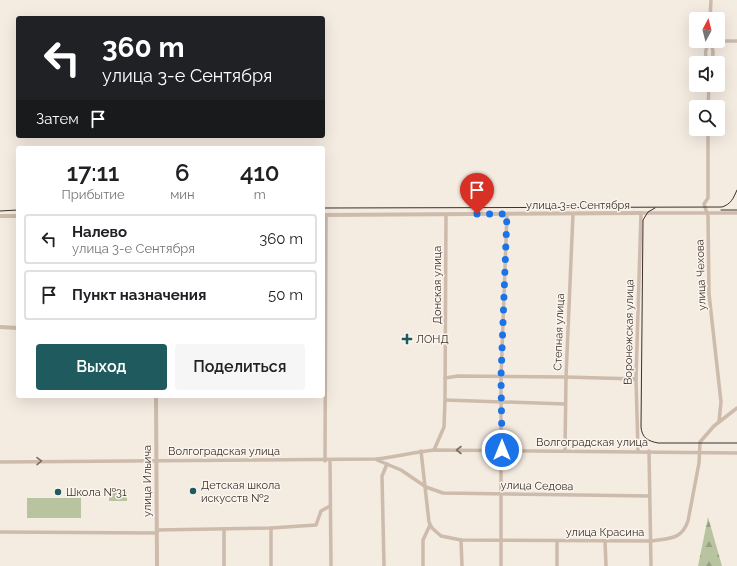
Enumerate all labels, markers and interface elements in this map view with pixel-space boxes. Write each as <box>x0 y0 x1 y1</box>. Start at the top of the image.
north arrow <box>689 12 725 48</box>
map controls <box>689 12 725 136</box>
text: 360 m <box>102 31 185 64</box>
icon: left <box>36 32 88 84</box>
button: sound <box>689 56 725 92</box>
text: улица 3-е Сентября <box>102 65 272 86</box>
button: search <box>689 100 725 136</box>
icon: arrive <box>87 108 109 130</box>
text: Затем <box>36 110 79 128</box>
text: 17:11 <box>67 158 119 187</box>
text: 6 <box>175 158 190 187</box>
text: 410 <box>240 158 280 187</box>
pin <box>460 173 494 214</box>
icon: arrive <box>466 179 488 201</box>
text: Прибытие <box>61 187 125 202</box>
text: мин <box>170 187 195 202</box>
text: m <box>254 187 266 202</box>
street label: улица 3-е Сентября <box>526 199 630 212</box>
text: Налево <box>72 223 127 241</box>
icon: left <box>38 228 60 250</box>
text: 360 m <box>259 230 303 248</box>
street label: улица Чехова <box>693 239 709 311</box>
text: улица 3-е Сентября <box>72 241 195 256</box>
street label: Донская улица <box>431 246 444 324</box>
street label: Воронежская улица <box>622 279 636 385</box>
icon: arrive <box>38 284 60 306</box>
text: Пункт назначения <box>72 286 206 304</box>
text: 50 m <box>268 286 303 304</box>
street label: Степная улица <box>551 293 567 371</box>
marker: ЛОНД <box>401 333 413 345</box>
place label: ЛОНД <box>416 333 449 346</box>
button: Выход <box>36 344 167 390</box>
button: Поделиться <box>175 344 305 390</box>
position arrow <box>481 429 523 471</box>
street label: Волгоградская улица <box>536 436 648 449</box>
street label: улица Ильича <box>141 445 154 517</box>
street label: Волгоградская улица <box>168 445 280 458</box>
one-way arrow <box>456 446 462 454</box>
one-way arrow <box>36 457 42 465</box>
place label: Детская школа искусств №2 <box>201 479 280 505</box>
street label: улица Седова <box>501 479 573 493</box>
place label: Школа №31 <box>66 486 127 499</box>
marker: Детская школа искусств №2 <box>188 486 198 496</box>
marker: Школа №31 <box>53 487 63 497</box>
street label: улица Красина <box>566 526 644 539</box>

